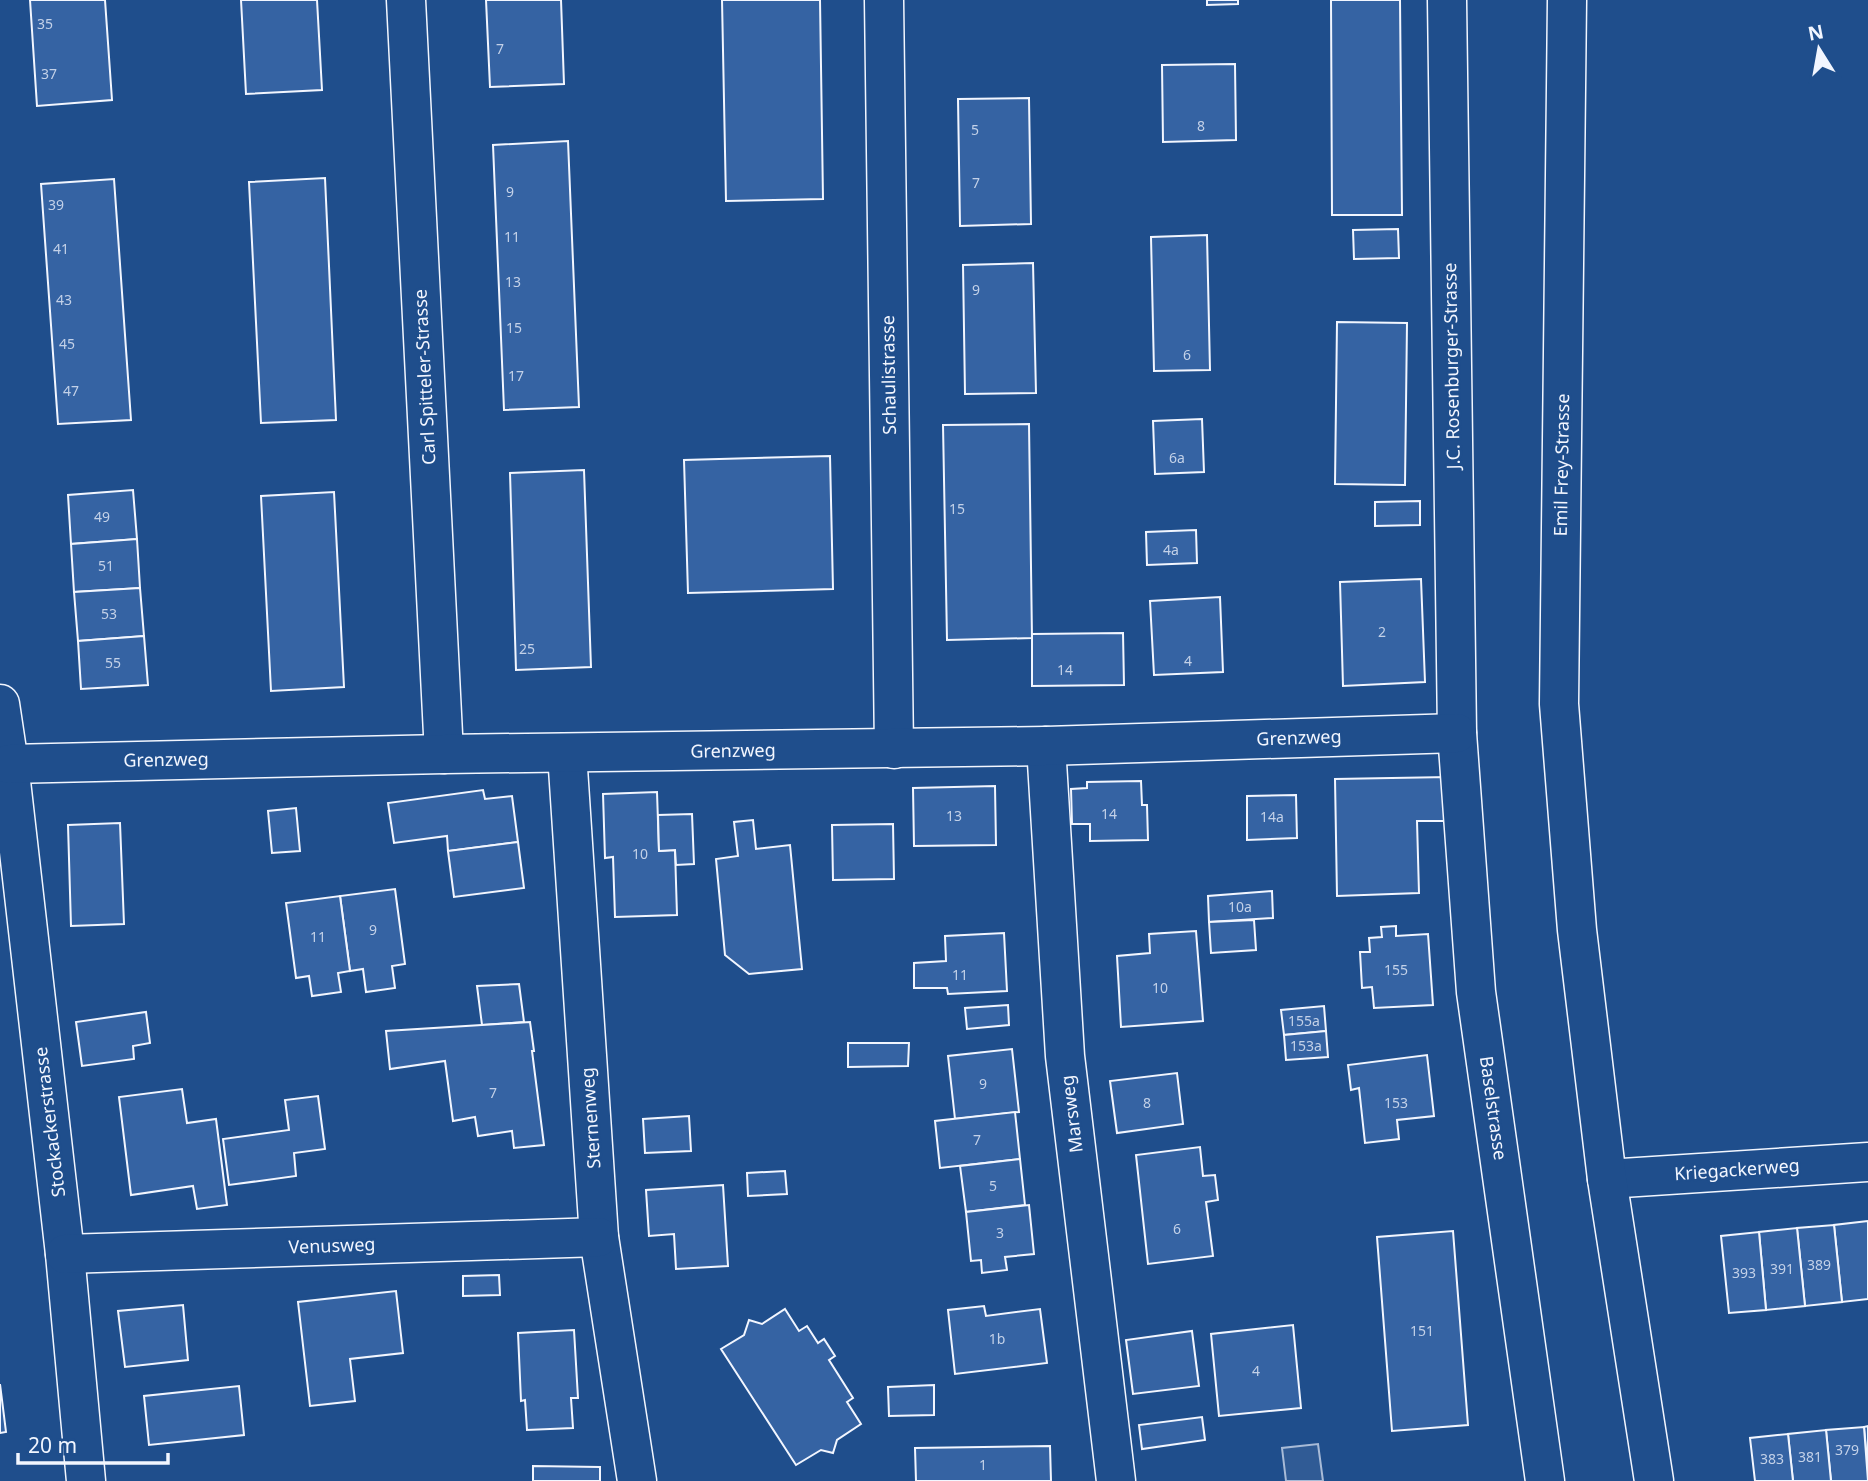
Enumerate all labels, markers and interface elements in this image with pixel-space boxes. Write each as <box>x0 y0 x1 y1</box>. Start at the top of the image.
house number: 35 <box>37 14 53 33</box>
north arrow <box>1784 14 1854 84</box>
text: N <box>1806 18 1826 47</box>
house number: 7 <box>496 39 504 58</box>
house number: 37 <box>41 64 57 83</box>
house number: 8 <box>1197 116 1205 135</box>
house number: 5 <box>971 120 979 139</box>
house number: 7 <box>972 173 980 192</box>
house number: 9 <box>506 182 514 201</box>
house number: 39 <box>48 195 64 214</box>
house number: 11 <box>504 227 520 246</box>
house number: 41 <box>53 239 69 258</box>
street label: J.C. Rosenburger-Strasse <box>1437 263 1465 471</box>
house number: 13 <box>505 272 521 291</box>
house number: 9 <box>972 280 980 299</box>
street label: Carl Spitteler-Strasse <box>407 289 441 466</box>
house number: 43 <box>56 290 72 309</box>
street label: Schaulistrasse <box>875 315 901 435</box>
house number: 15 <box>506 318 522 337</box>
house number: 45 <box>59 334 75 353</box>
house number: 6 <box>1183 345 1191 364</box>
house number: 17 <box>508 366 524 385</box>
house number: 47 <box>63 381 79 400</box>
street label: Emil Frey-Strasse <box>1548 393 1574 537</box>
house number: 6a <box>1169 448 1185 467</box>
house number: 15 <box>949 499 965 518</box>
house number: 49 <box>94 507 110 526</box>
house number: 4a <box>1163 540 1179 559</box>
house number: 51 <box>98 556 114 575</box>
house number: 53 <box>101 604 117 623</box>
house number: 2 <box>1378 622 1386 641</box>
house number: 25 <box>519 639 535 658</box>
house number: 4 <box>1184 651 1192 670</box>
house number: 55 <box>105 653 121 672</box>
house number: 14 <box>1057 660 1073 679</box>
street label: Grenzweg <box>1256 724 1342 750</box>
street label: Grenzweg <box>690 737 776 763</box>
street label: Grenzweg <box>123 746 209 772</box>
house number: 14 <box>1101 804 1117 823</box>
house number: 13 <box>946 806 962 825</box>
house number: 14a <box>1260 807 1284 826</box>
house number: 10 <box>632 844 648 863</box>
house number: 10a <box>1228 897 1252 916</box>
house number: 9 <box>369 920 377 939</box>
house number: 11 <box>310 927 326 946</box>
house number: 155 <box>1384 960 1408 979</box>
house number: 11 <box>952 965 968 984</box>
house number: 10 <box>1152 978 1168 997</box>
house number: 155a <box>1288 1011 1320 1030</box>
house number: 153a <box>1290 1036 1322 1055</box>
street label: Stockackerstrasse <box>28 1046 70 1199</box>
street label: Baselstrasse <box>1475 1054 1513 1161</box>
street label: Sternenweg <box>574 1066 606 1170</box>
house number: 9 <box>979 1074 987 1093</box>
street label: Marsweg <box>1054 1074 1088 1154</box>
house number: 7 <box>489 1083 497 1102</box>
house number: 8 <box>1143 1093 1151 1112</box>
house number: 153 <box>1384 1093 1408 1112</box>
house number: 7 <box>973 1130 981 1149</box>
street label: Kriegackerweg <box>1673 1153 1800 1185</box>
house number: 5 <box>989 1176 997 1195</box>
house number: 6 <box>1173 1219 1181 1238</box>
house number: 3 <box>996 1223 1004 1242</box>
street label: Venusweg <box>288 1231 376 1259</box>
house number: 389 <box>1807 1255 1831 1274</box>
house number: 391 <box>1770 1259 1794 1278</box>
house number: 393 <box>1732 1263 1756 1282</box>
house number: 151 <box>1410 1321 1434 1340</box>
house number: 1b <box>989 1329 1005 1348</box>
house number: 4 <box>1252 1361 1260 1380</box>
scale bar <box>18 1422 168 1466</box>
text: 20 m <box>28 1431 77 1459</box>
house number: 379 <box>1835 1440 1859 1459</box>
house number: 381 <box>1798 1447 1822 1466</box>
house number: 383 <box>1760 1449 1784 1468</box>
house number: 1 <box>979 1455 987 1474</box>

